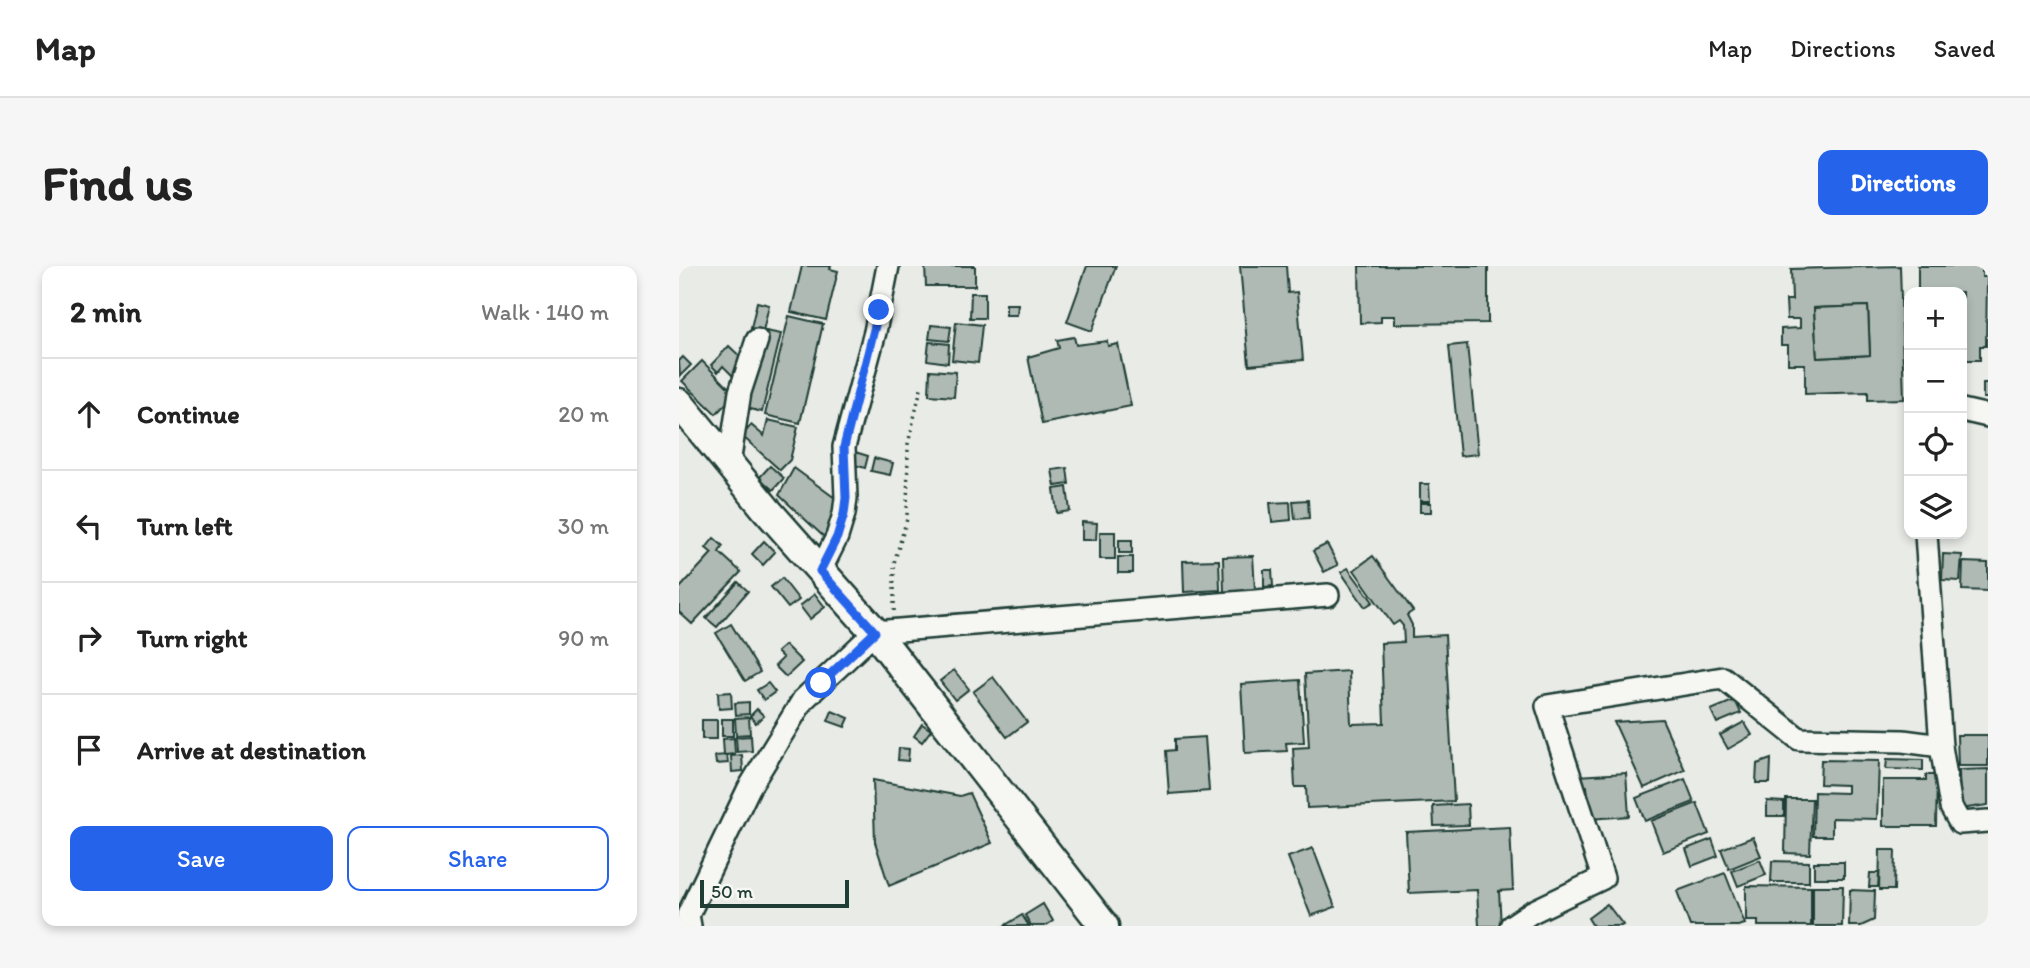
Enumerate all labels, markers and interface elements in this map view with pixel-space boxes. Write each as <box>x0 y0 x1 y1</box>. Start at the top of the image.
text: Map <box>35 29 96 68</box>
text: Map <box>1708 34 1752 63</box>
text: Directions <box>1790 34 1896 63</box>
text: Saved <box>1934 34 1995 63</box>
button: Directions <box>1818 150 1988 215</box>
text: Find us <box>42 153 193 212</box>
map controls <box>1904 287 1967 539</box>
button: + <box>1904 287 1967 350</box>
text: 2 min <box>70 293 141 330</box>
route end <box>863 294 894 325</box>
text: Walk · 140 m <box>481 298 609 326</box>
button: − <box>1904 350 1967 413</box>
icon: ahead <box>70 395 108 433</box>
text: Continue <box>137 398 240 430</box>
text: 20 m <box>558 400 609 428</box>
button: locate <box>1904 413 1967 476</box>
button: layers <box>1904 476 1967 539</box>
icon: left <box>70 507 108 545</box>
text: Turn left <box>137 510 233 542</box>
text: 30 m <box>558 512 609 540</box>
icon: right <box>70 619 108 657</box>
text: Turn right <box>137 622 248 654</box>
text: 90 m <box>558 624 609 652</box>
route start <box>805 667 836 698</box>
icon: arrive <box>70 731 108 769</box>
text: Arrive at destination <box>137 734 366 766</box>
button: Save <box>70 826 333 891</box>
button: Share <box>347 826 609 891</box>
scale bar <box>700 877 849 909</box>
text: 50 m <box>711 880 753 903</box>

